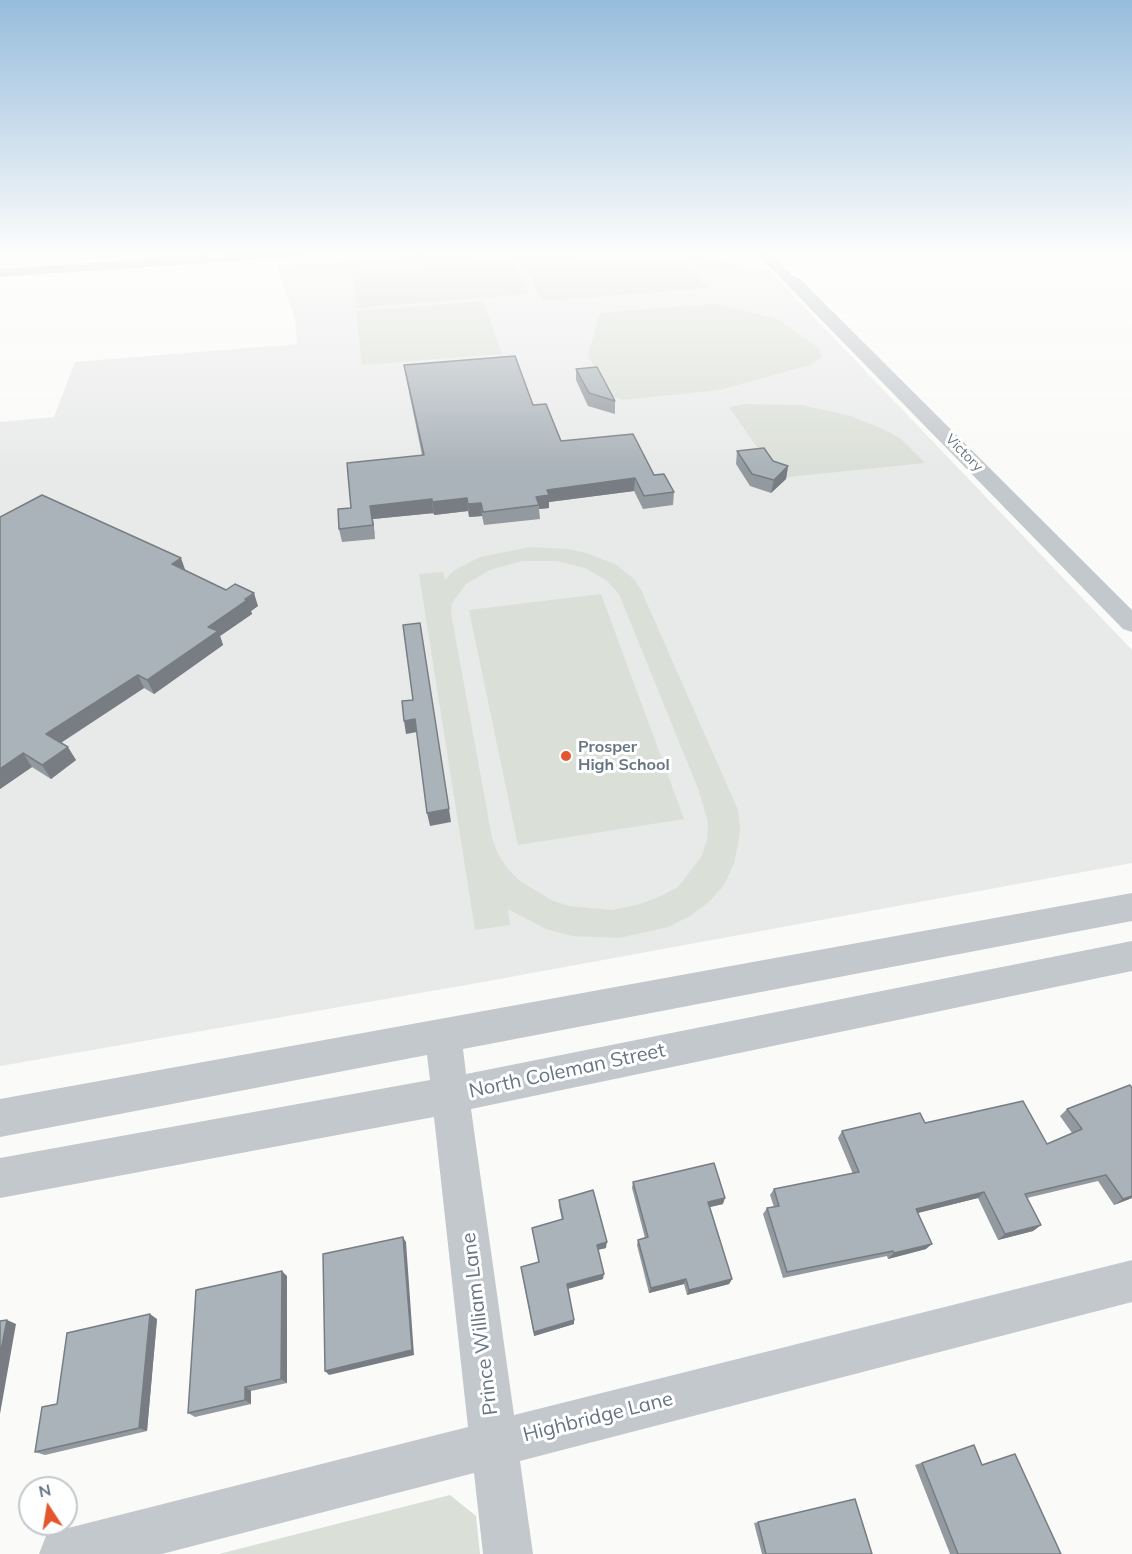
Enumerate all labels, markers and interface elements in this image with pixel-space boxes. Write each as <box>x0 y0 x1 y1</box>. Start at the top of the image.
street label: Victory <box>942 431 986 475</box>
place label: Prosper High School <box>578 737 670 775</box>
marker: Prosper High School <box>559 749 573 763</box>
street label: North Coleman Street <box>467 1038 667 1104</box>
street label: Prince William Lane <box>457 1231 503 1417</box>
street label: Highbridge Lane <box>521 1387 675 1447</box>
north arrow <box>18 1476 78 1536</box>
text: N <box>37 1479 53 1501</box>

